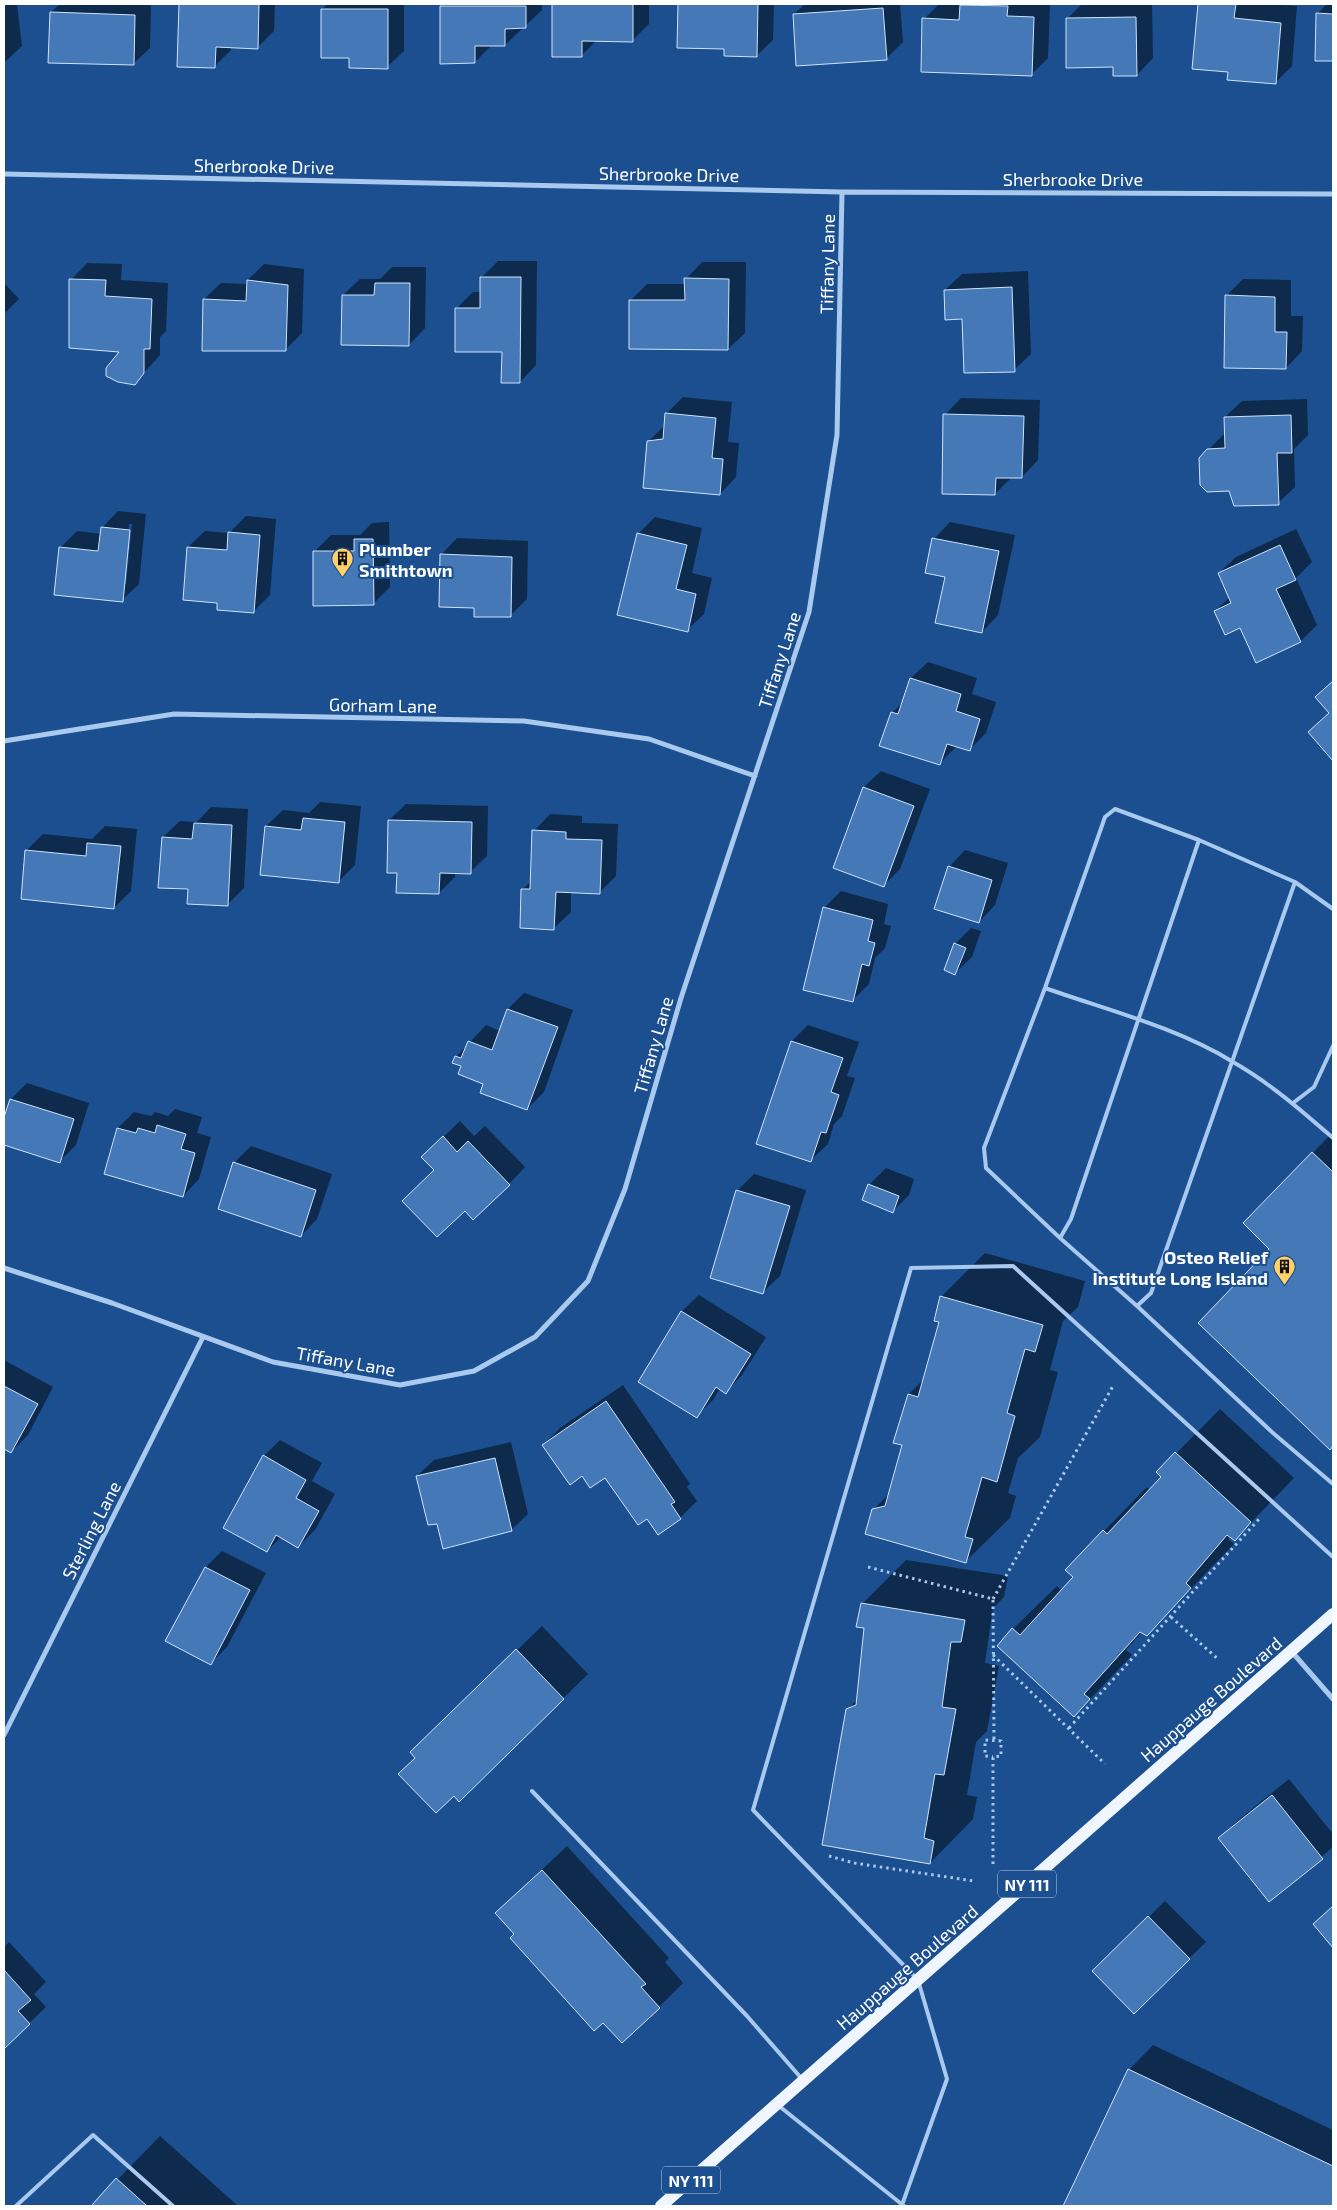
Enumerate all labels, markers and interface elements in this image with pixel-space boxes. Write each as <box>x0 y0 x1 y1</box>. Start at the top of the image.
street label: Sherbrooke Drive <box>194 154 334 178</box>
street label: Sherbrooke Drive <box>599 162 739 186</box>
street label: Sherbrooke Drive <box>1003 168 1143 190</box>
street label: Tiffany Lane <box>815 214 839 314</box>
place label: Plumber Smithtown <box>359 538 453 581</box>
building icon: Plumber Smithtown <box>331 547 355 578</box>
street label: Tiffany Lane <box>753 609 805 711</box>
street label: Gorham Lane <box>329 693 437 717</box>
street label: Tiffany Lane <box>629 994 677 1096</box>
place label: Osteo Relief Institute Long Island <box>1093 1246 1269 1289</box>
building icon: Osteo Relief Institute Long Island <box>1272 1255 1296 1286</box>
street label: Tiffany Lane <box>295 1341 397 1381</box>
street label: Sterling Lane <box>57 1477 125 1583</box>
street label: Hauppauge Boulevard <box>1136 1632 1286 1766</box>
road number: NY 111 <box>998 1870 1056 1898</box>
street label: Hauppauge Boulevard <box>832 1900 982 2034</box>
road number: NY 111 <box>662 2166 720 2194</box>

